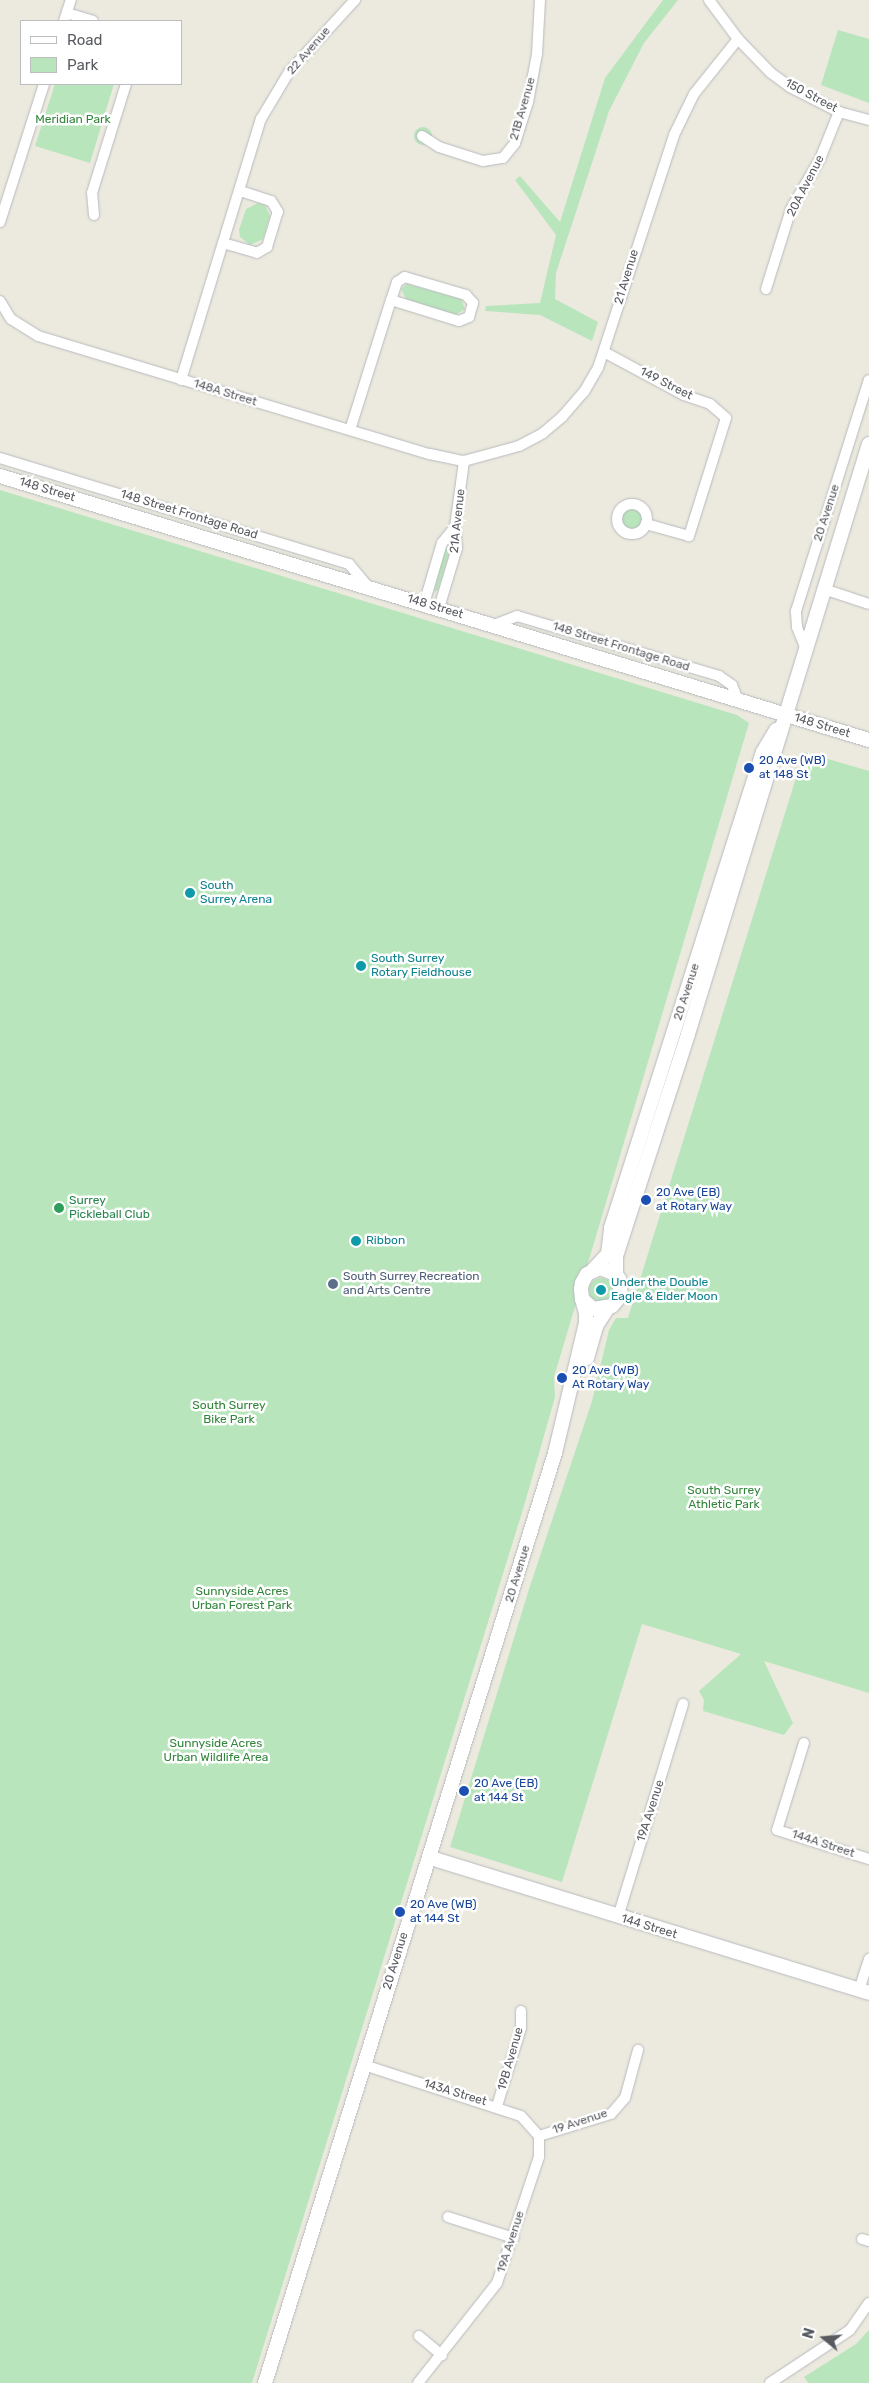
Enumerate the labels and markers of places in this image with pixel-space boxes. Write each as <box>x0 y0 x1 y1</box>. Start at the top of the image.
place label: 20 Ave (WB) at 148 St <box>759 754 826 782</box>
marker: 20 Ave (WB) at 148 St <box>743 762 755 774</box>
place label: South Surrey Arena <box>200 879 273 907</box>
marker: South Surrey Arena <box>184 887 196 899</box>
place label: South Surrey Rotary Fieldhouse <box>371 952 472 980</box>
marker: South Surrey Rotary Fieldhouse <box>355 960 367 972</box>
place label: 20 Ave (EB) at Rotary Way <box>656 1186 733 1214</box>
place label: Surrey Pickleball Club <box>69 1194 150 1222</box>
marker: 20 Ave (EB) at Rotary Way <box>640 1194 652 1206</box>
marker: Surrey Pickleball Club <box>53 1202 65 1214</box>
place label: Ribbon <box>366 1234 405 1248</box>
marker: Ribbon <box>350 1235 362 1247</box>
place label: South Surrey Recreation and Arts Centre <box>343 1270 480 1298</box>
place label: Under the Double Eagle & Elder Moon <box>611 1276 718 1304</box>
marker: South Surrey Recreation and Arts Centre <box>327 1278 339 1290</box>
marker: Under the Double Eagle & Elder Moon <box>595 1284 607 1296</box>
place label: 20 Ave (WB) At Rotary Way <box>572 1364 650 1392</box>
marker: 20 Ave (WB) At Rotary Way <box>556 1372 568 1384</box>
place label: 20 Ave (EB) at 144 St <box>474 1777 538 1805</box>
marker: 20 Ave (EB) at 144 St <box>458 1785 470 1797</box>
place label: 20 Ave (WB) at 144 St <box>410 1898 477 1926</box>
marker: 20 Ave (WB) at 144 St <box>394 1906 406 1918</box>

